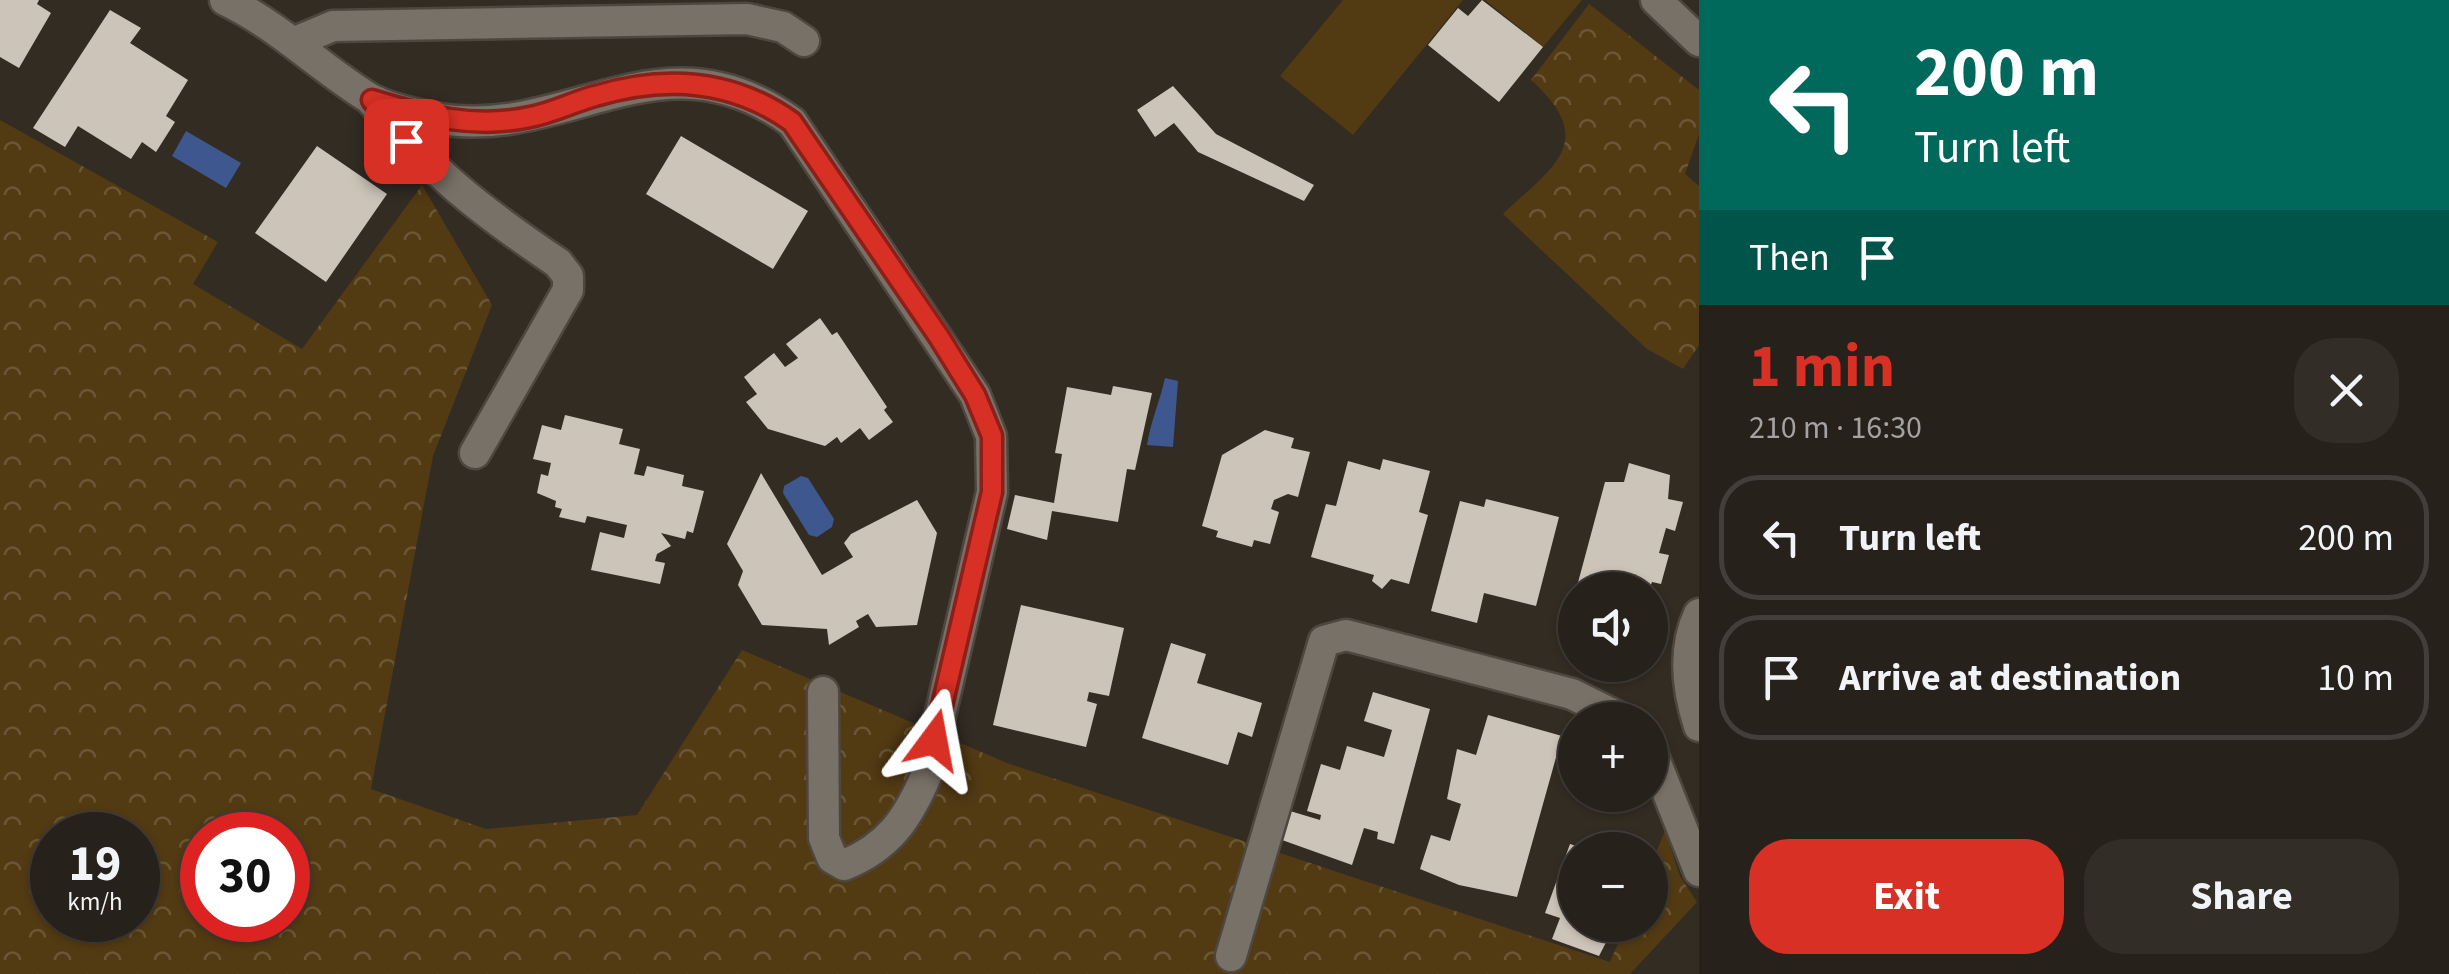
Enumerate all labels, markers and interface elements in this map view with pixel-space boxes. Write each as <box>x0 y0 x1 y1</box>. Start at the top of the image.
text: 200 m <box>1914 23 2099 123</box>
icon: left <box>1749 40 1879 170</box>
pin <box>364 99 449 184</box>
icon: arrive <box>379 114 434 169</box>
text: Turn left <box>1914 116 2070 180</box>
icon: arrive <box>1850 230 1905 285</box>
text: Then <box>1749 231 1830 285</box>
text: 1 min <box>1749 325 1895 410</box>
button: close <box>2294 338 2399 443</box>
text: 210 m · 16:30 <box>1749 405 1922 451</box>
icon: left <box>1754 510 1809 565</box>
text: Turn left <box>1839 511 1981 565</box>
text: 200 m <box>2298 511 2394 565</box>
map controls <box>1558 572 1668 942</box>
button: sound <box>1558 572 1668 682</box>
icon: arrive <box>1754 650 1809 705</box>
text: Arrive at destination <box>1839 651 2181 705</box>
text: 10 m <box>2317 651 2394 705</box>
position arrow <box>882 688 986 792</box>
button: + <box>1558 702 1668 812</box>
speed limit sign: 30 <box>180 812 310 942</box>
text: 19 <box>69 829 121 900</box>
button: − <box>1558 832 1668 942</box>
button: Exit <box>1749 839 2064 954</box>
button: Share <box>2084 839 2399 954</box>
text: km/h <box>67 884 123 920</box>

